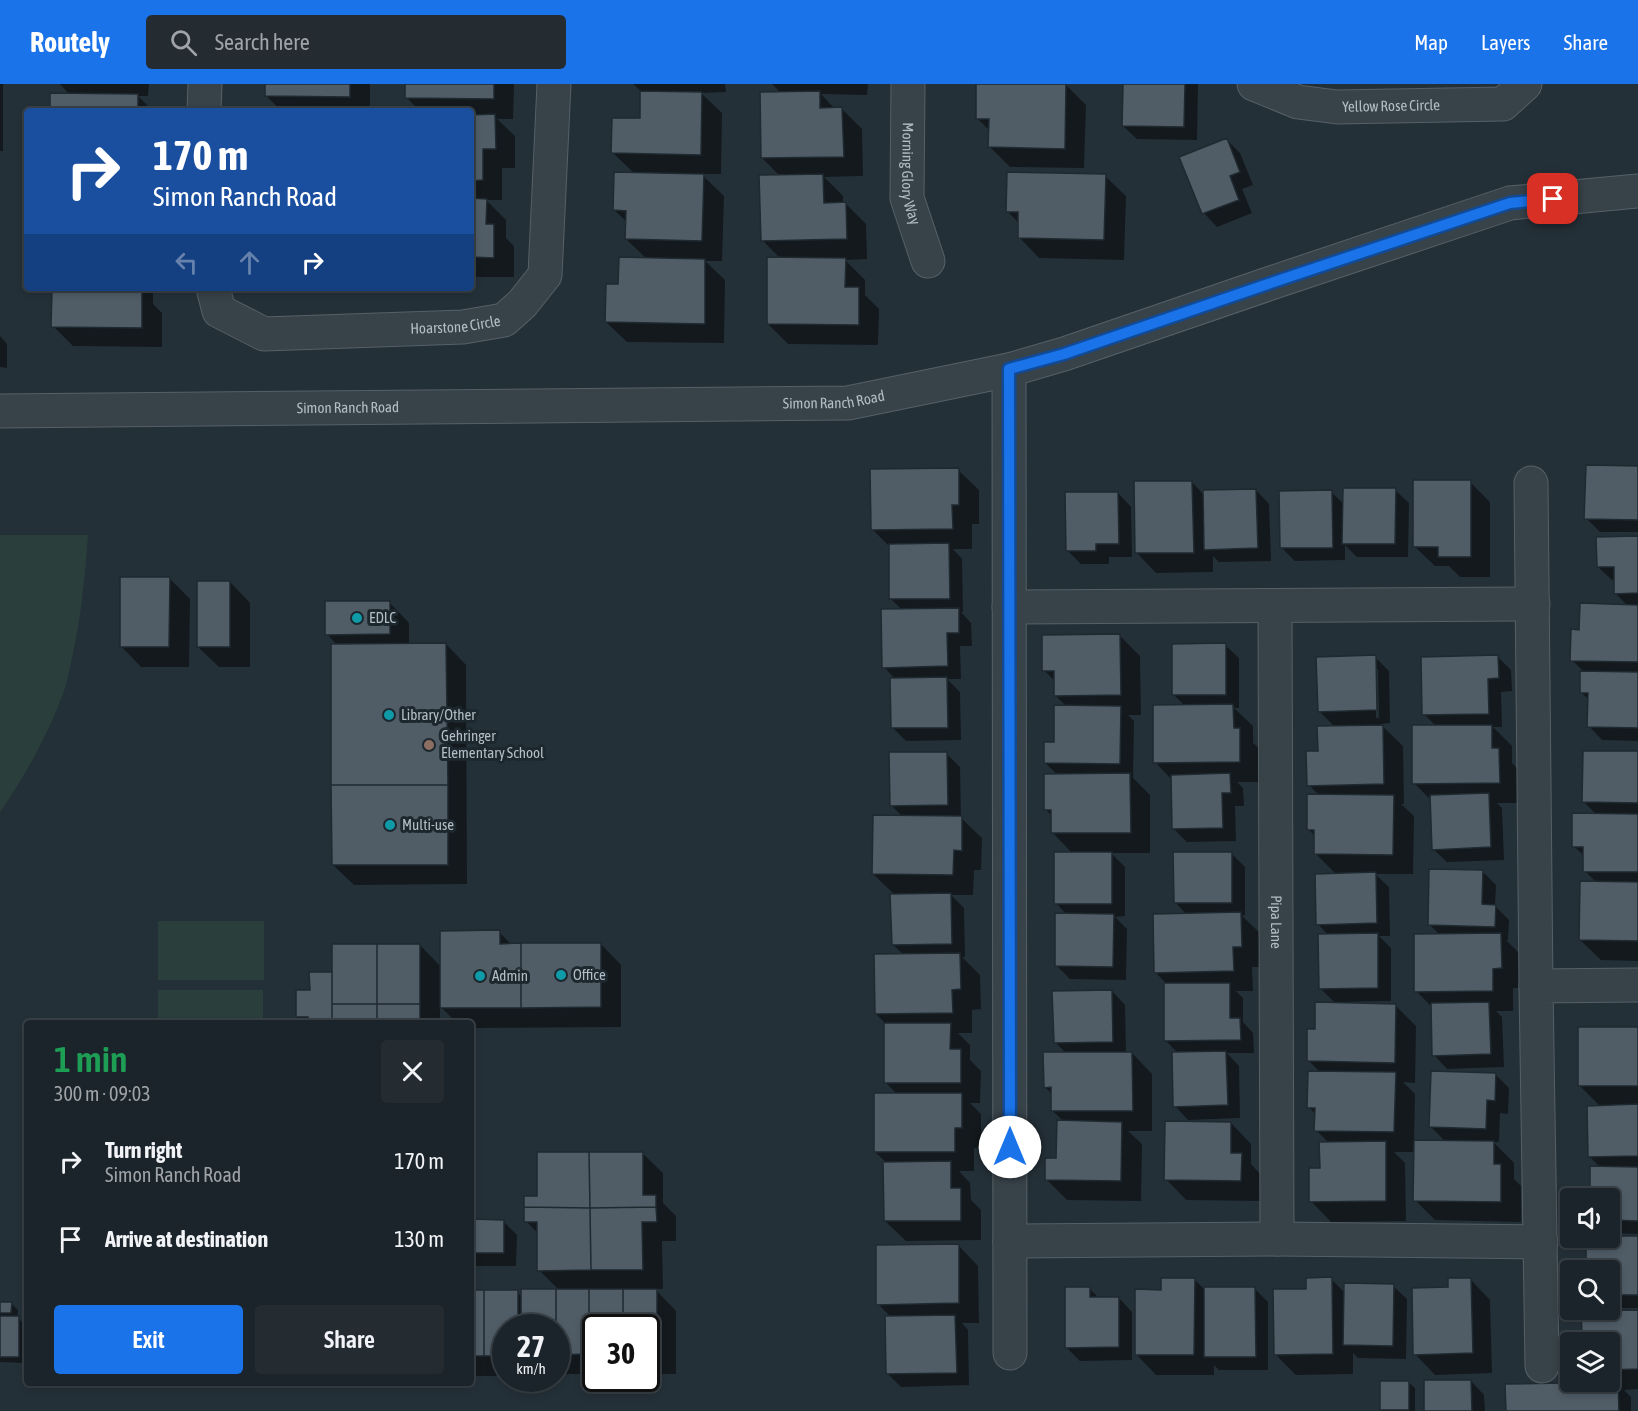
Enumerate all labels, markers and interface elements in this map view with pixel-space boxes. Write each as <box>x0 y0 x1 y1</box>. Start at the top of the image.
search box <box>146 15 566 69</box>
text: Routely <box>30 26 110 58</box>
icon: search <box>167 26 200 59</box>
text: Search here <box>215 29 310 55</box>
text: Map <box>1414 30 1448 54</box>
text: Layers <box>1481 30 1531 54</box>
text: Share <box>1564 30 1608 54</box>
street label: Yellow Rose Circle <box>1342 96 1440 115</box>
street label: Morning Glory Way <box>899 122 924 227</box>
text: 170 m <box>153 131 248 179</box>
icon: right <box>54 132 132 210</box>
pin <box>1527 173 1578 224</box>
text: Simon Ranch Road <box>153 181 337 212</box>
icon: arrive <box>1536 182 1569 215</box>
icon: left <box>170 246 203 279</box>
icon: ahead <box>233 246 266 279</box>
icon: right <box>296 246 329 279</box>
street label: Hoarstone Circle <box>410 312 502 337</box>
street label: Simon Ranch Road <box>783 387 886 412</box>
street label: Simon Ranch Road <box>297 398 399 416</box>
place label: EDLC <box>369 609 396 626</box>
marker: EDLC <box>350 611 364 625</box>
place label: Library/Other <box>401 706 476 723</box>
marker: Library/Other <box>382 708 396 722</box>
place label: Gehringer Elementary School <box>441 727 544 761</box>
marker: Gehringer Elementary School <box>422 738 436 752</box>
place label: Multi-use <box>402 816 454 833</box>
marker: Multi-use <box>383 818 397 832</box>
street label: Pipa Lane <box>1268 895 1285 949</box>
place label: Office <box>573 966 606 983</box>
place label: Admin <box>492 967 528 984</box>
marker: Office <box>554 968 568 982</box>
marker: Admin <box>473 969 487 983</box>
text: 1 min <box>54 1038 128 1080</box>
button: close <box>381 1040 444 1103</box>
text: 300 m · 09:03 <box>54 1082 151 1105</box>
position arrow <box>978 1115 1042 1179</box>
text: Turn right <box>105 1137 182 1163</box>
icon: right <box>54 1145 87 1178</box>
text: 170 m <box>394 1148 444 1174</box>
text: Simon Ranch Road <box>105 1163 241 1186</box>
map controls <box>1560 1188 1620 1392</box>
button: sound <box>1560 1188 1620 1248</box>
icon: arrive <box>54 1223 87 1256</box>
text: Arrive at destination <box>105 1226 268 1252</box>
text: 130 m <box>394 1226 444 1252</box>
button: search <box>1560 1260 1620 1320</box>
button: Exit <box>54 1305 243 1374</box>
button: Share <box>255 1305 444 1374</box>
speed limit sign: 30 <box>582 1314 660 1392</box>
text: 27 <box>517 1329 545 1363</box>
button: layers <box>1560 1332 1620 1392</box>
text: km/h <box>516 1360 546 1377</box>

